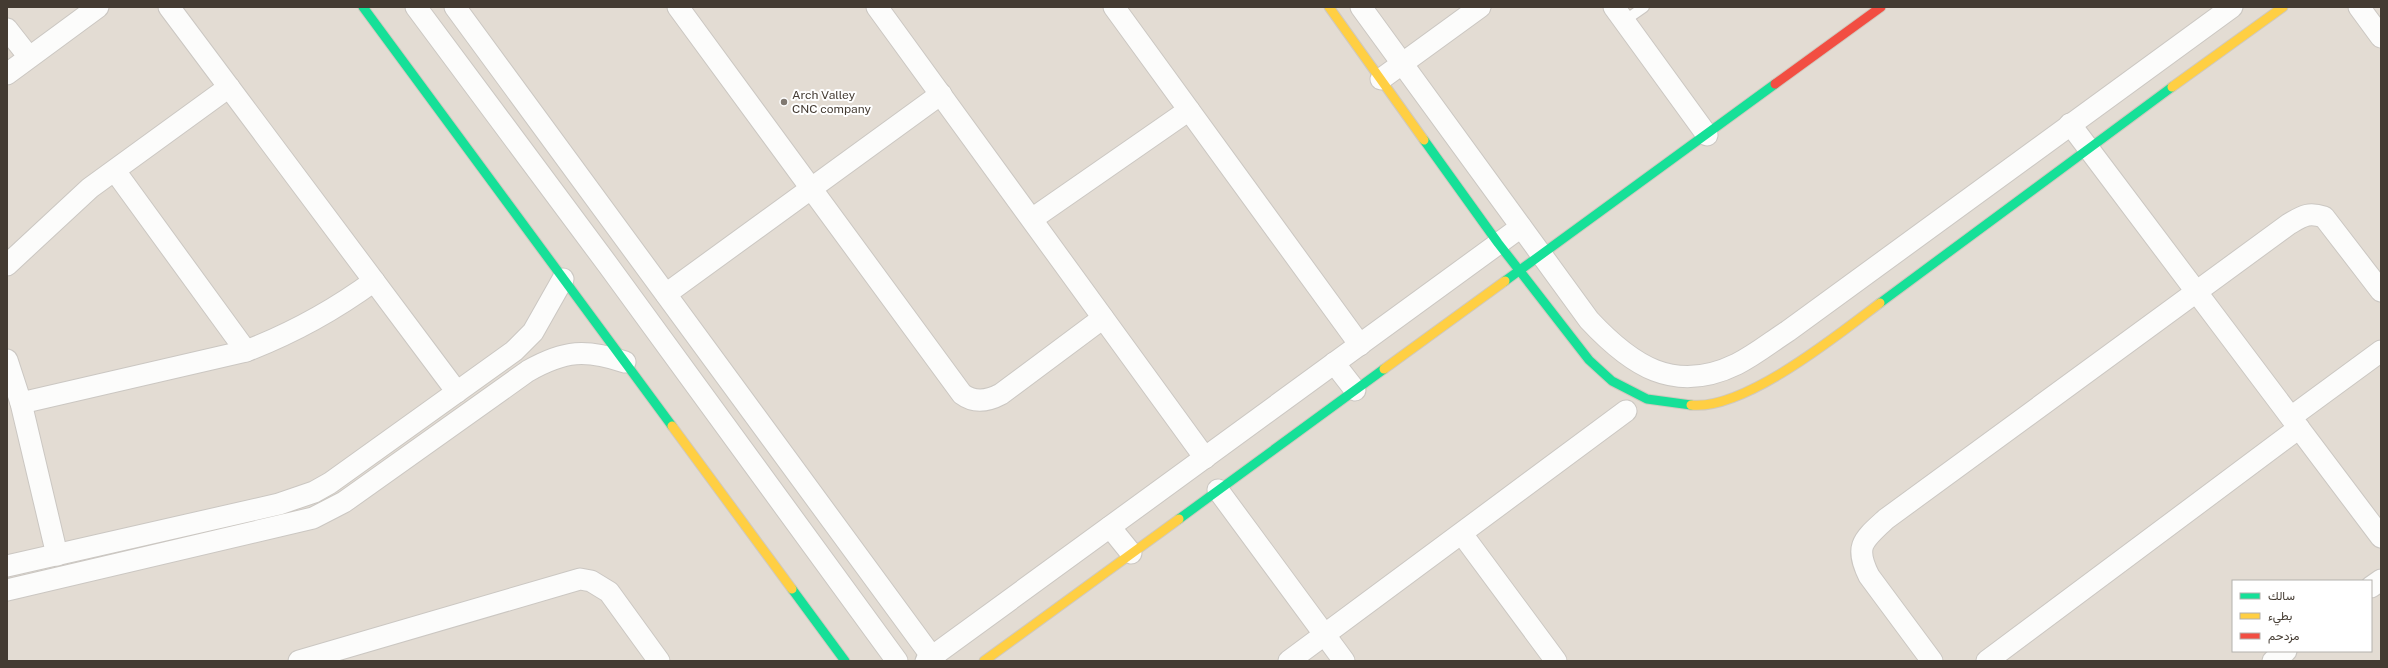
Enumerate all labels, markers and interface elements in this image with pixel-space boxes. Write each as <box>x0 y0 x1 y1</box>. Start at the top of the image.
place label: Arch Valley CNC company <box>792 88 871 116</box>
marker: Arch Valley CNC company <box>779 97 789 107</box>
legend <box>2232 580 2372 652</box>
text: سالك <box>2268 589 2295 603</box>
text: بطيء <box>2268 609 2292 626</box>
text: مزدحم <box>2268 629 2299 644</box>

